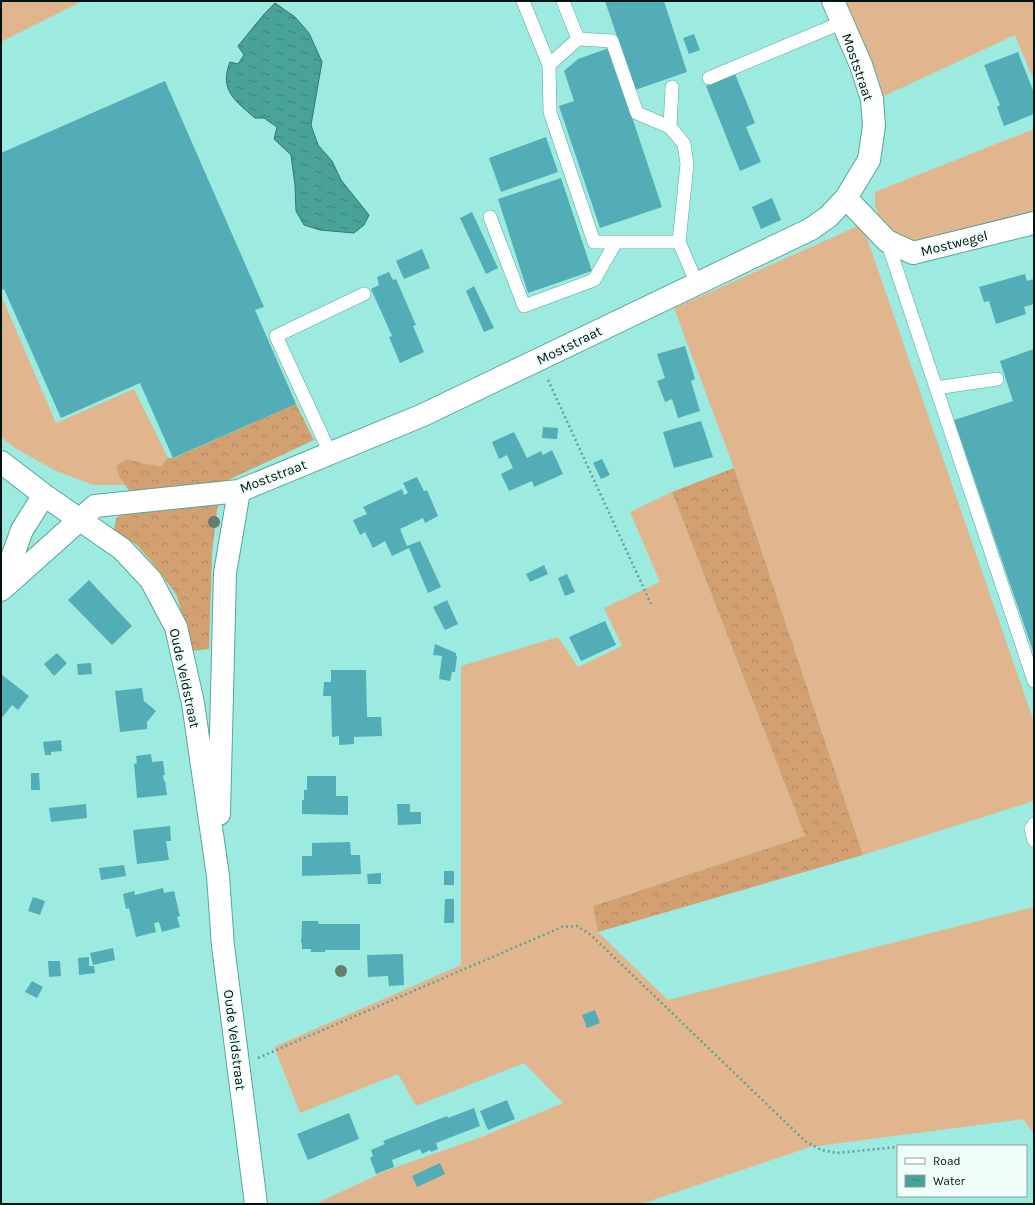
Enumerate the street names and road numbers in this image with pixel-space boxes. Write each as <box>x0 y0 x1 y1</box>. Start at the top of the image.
street label: Moststraat <box>838 31 877 103</box>
street label: Mostwegel <box>919 227 989 260</box>
street label: Moststraat <box>534 322 605 369</box>
street label: Moststraat <box>237 456 309 497</box>
street label: Oude Veldstraat <box>166 627 203 730</box>
street label: Oude Veldstraat <box>220 989 249 1091</box>

